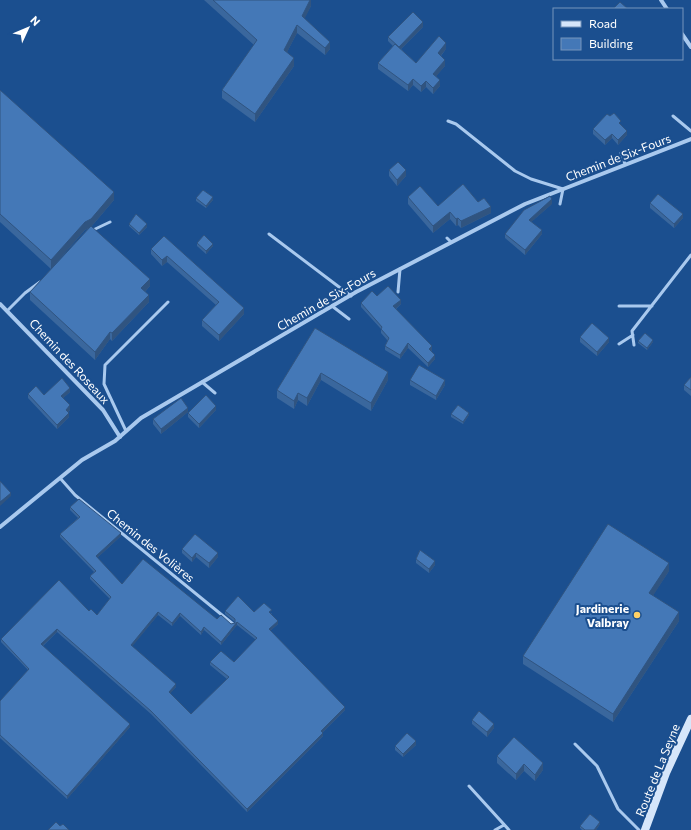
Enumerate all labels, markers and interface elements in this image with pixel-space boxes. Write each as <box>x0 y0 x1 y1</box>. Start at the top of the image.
north arrow <box>8 8 48 48</box>
legend <box>553 8 683 60</box>
text: N <box>28 13 43 28</box>
text: Road <box>589 16 617 30</box>
text: Building <box>589 36 633 50</box>
street label: Chemin de Six-Fours <box>563 130 673 184</box>
street label: Chemin de Six-Fours <box>274 265 378 333</box>
street label: Chemin des Roseaux <box>27 316 113 407</box>
street label: Chemin des Volières <box>104 505 198 585</box>
place label: Jardinerie Valbray <box>576 601 629 629</box>
marker: Jardinerie Valbray <box>632 610 642 620</box>
street label: Route de La Seyne <box>632 722 682 818</box>

